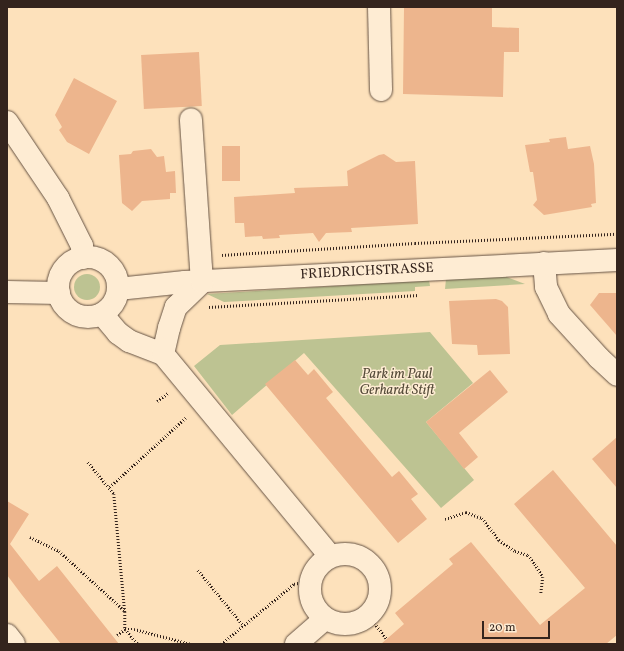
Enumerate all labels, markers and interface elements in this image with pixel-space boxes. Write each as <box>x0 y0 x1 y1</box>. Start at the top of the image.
street label: FRIEDRICHSTRASSE <box>300 260 434 284</box>
park label: Park im Paul Gerhardt Stift <box>360 367 434 400</box>
scale bar <box>484 613 552 639</box>
text: 20 m <box>489 620 516 636</box>

